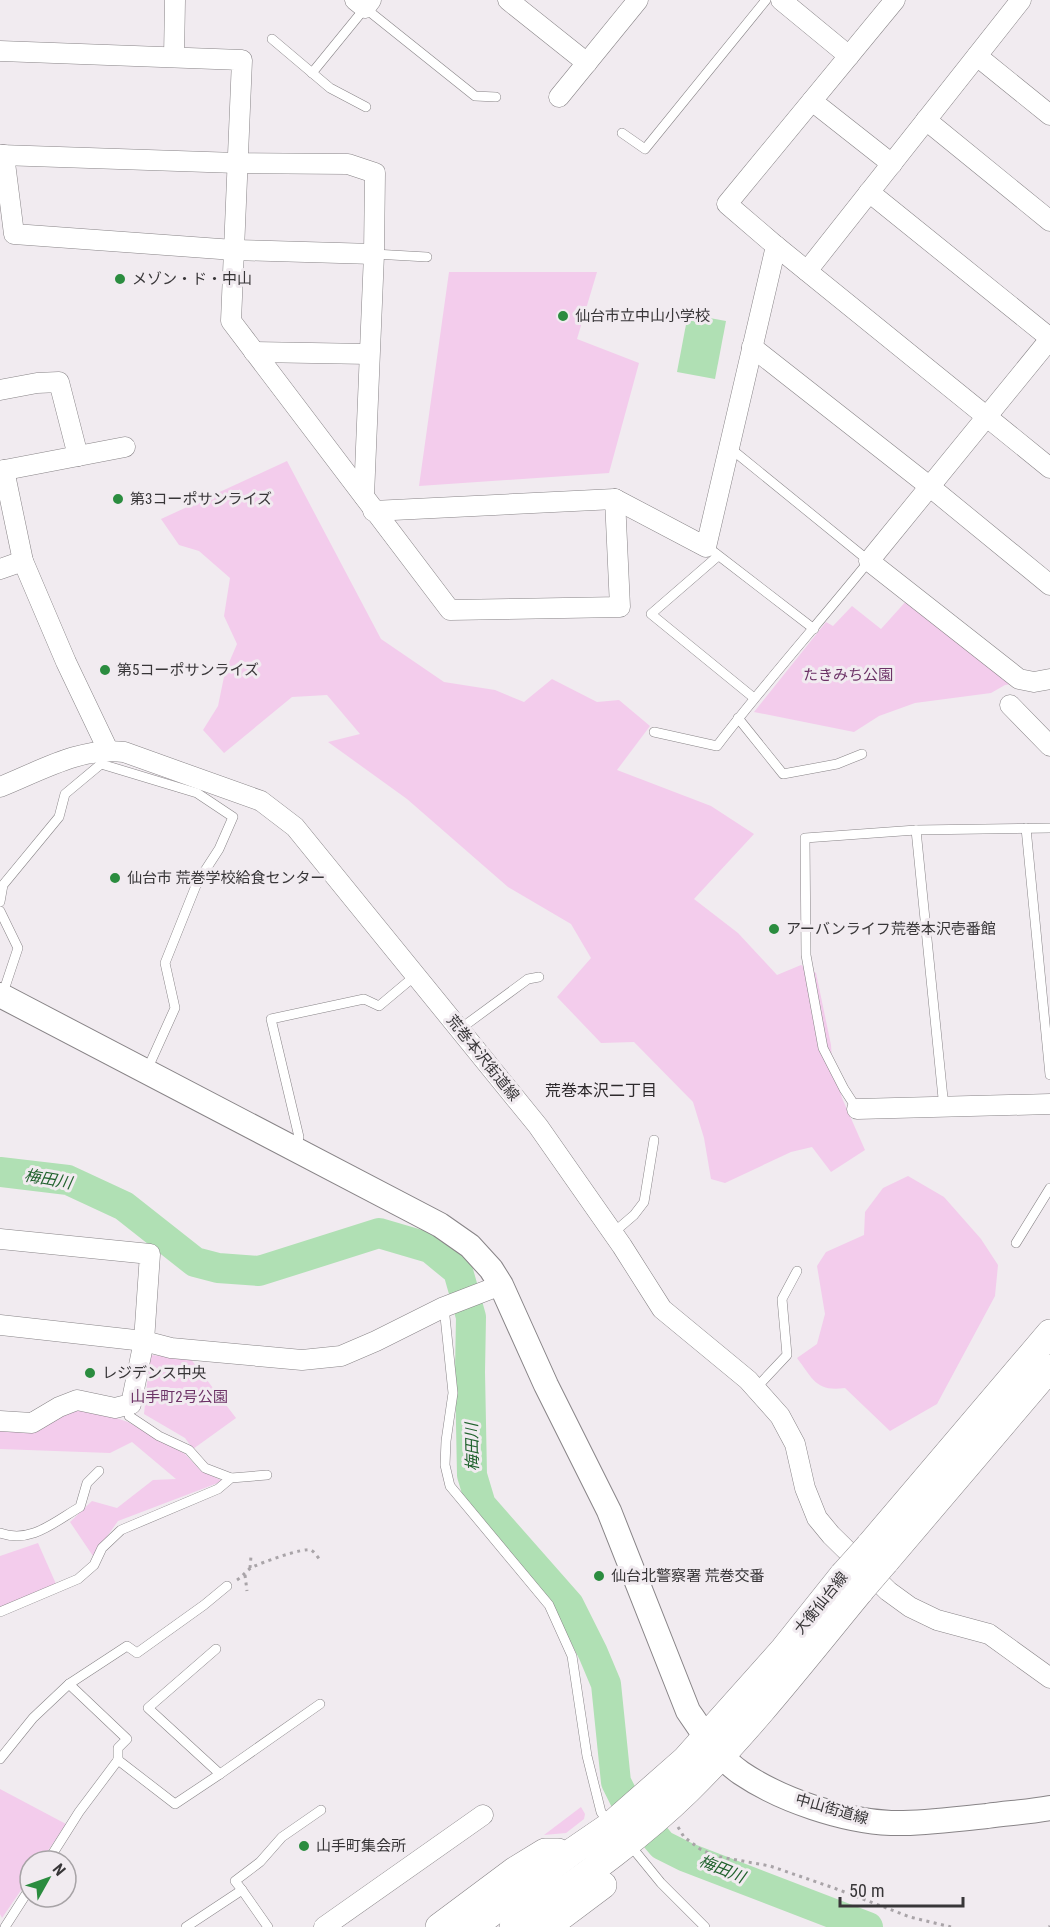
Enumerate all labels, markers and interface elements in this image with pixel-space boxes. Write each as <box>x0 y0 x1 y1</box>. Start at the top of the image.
place label: メゾン・ド・中山 <box>132 270 252 288</box>
marker: メゾン・ド・中山 <box>113 272 127 286</box>
place label: 仙台市立中山小学校 <box>575 307 710 325</box>
marker: 仙台市立中山小学校 <box>556 309 570 323</box>
place label: 第3コーポサンライズ <box>130 490 272 508</box>
marker: 第3コーポサンライズ <box>111 492 125 506</box>
place label: 第5コーポサンライズ <box>117 661 259 679</box>
marker: 第5コーポサンライズ <box>98 663 112 677</box>
park label: たきみち公園 <box>803 666 893 684</box>
place label: 仙台市 荒巻学校給食センター <box>127 869 325 887</box>
marker: 仙台市 荒巻学校給食センター <box>108 871 122 885</box>
place label: アーバンライフ荒巻本沢壱番館 <box>786 920 996 938</box>
marker: アーバンライフ荒巻本沢壱番館 <box>767 922 781 936</box>
street label: 荒巻本沢街道線 <box>443 1012 523 1104</box>
district label: 荒巻本沢二丁目 <box>545 1081 657 1100</box>
water label: 梅田川 <box>23 1165 75 1193</box>
place label: レジデンス中央 <box>102 1364 207 1382</box>
marker: レジデンス中央 <box>83 1366 97 1380</box>
park label: 山手町2号公園 <box>130 1388 228 1406</box>
water label: 梅田川 <box>462 1421 482 1471</box>
place label: 仙台北警察署 荒巻交番 <box>611 1567 764 1585</box>
street label: 大衡仙台線 <box>790 1568 852 1638</box>
marker: 仙台北警察署 荒巻交番 <box>592 1569 606 1583</box>
street label: 中山街道線 <box>793 1790 871 1828</box>
place label: 山手町集会所 <box>316 1837 406 1855</box>
marker: 山手町集会所 <box>297 1839 311 1853</box>
north arrow <box>18 1849 78 1909</box>
water label: 梅田川 <box>696 1851 750 1888</box>
text: N <box>49 1860 70 1880</box>
scale bar <box>840 1870 963 1908</box>
text: 50 m <box>849 1880 884 1901</box>

